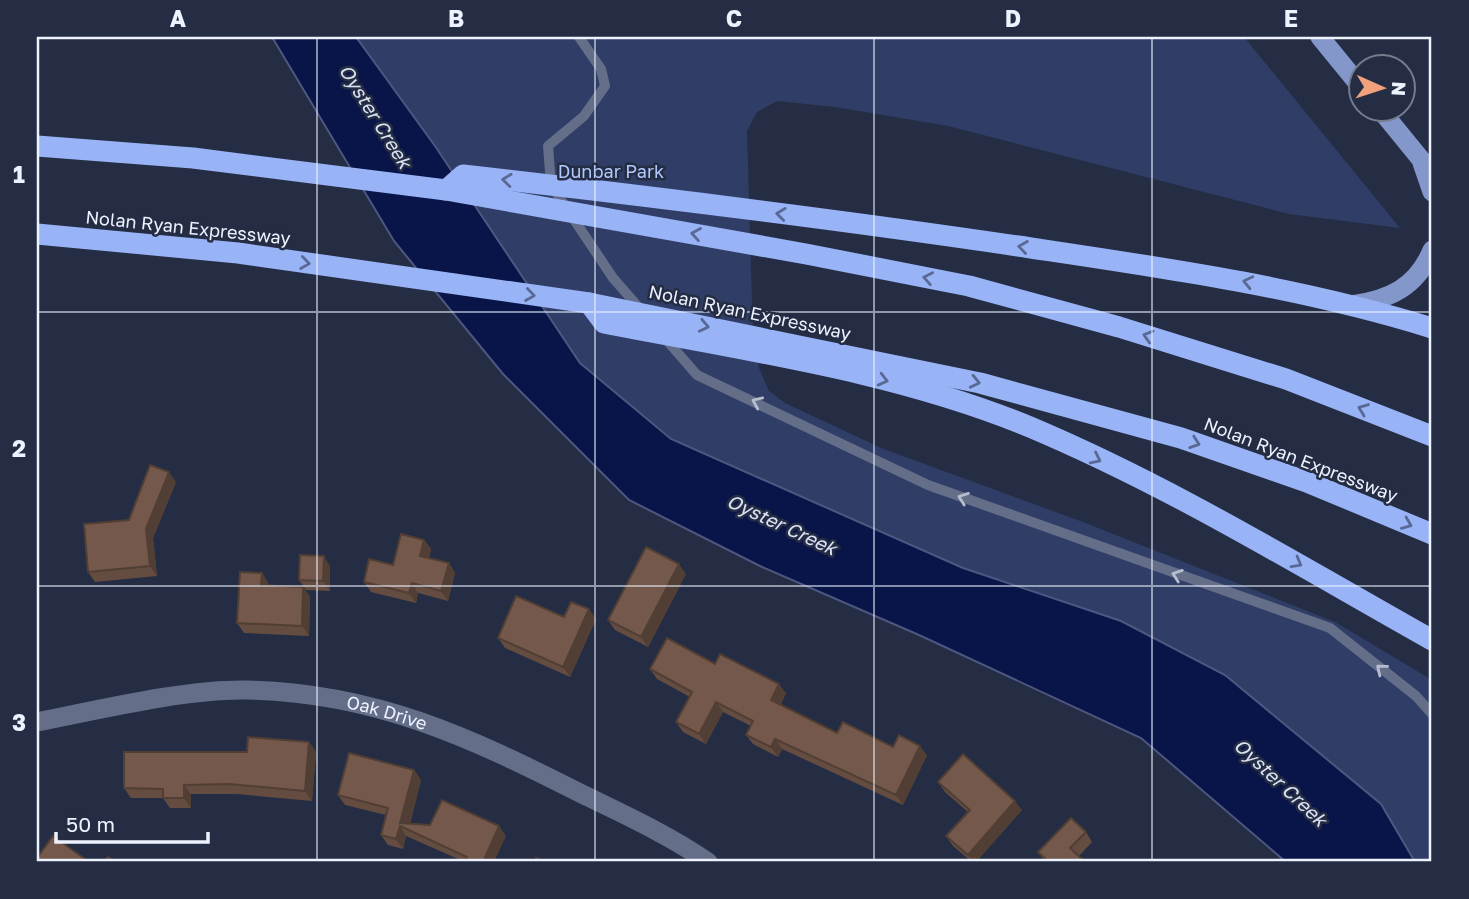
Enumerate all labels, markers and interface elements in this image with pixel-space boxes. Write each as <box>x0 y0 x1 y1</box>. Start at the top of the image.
text: A <box>170 4 187 32</box>
text: B <box>448 4 464 32</box>
text: C <box>726 4 742 32</box>
text: D <box>1005 4 1021 32</box>
text: E <box>1284 4 1298 32</box>
north arrow <box>1346 52 1416 122</box>
water label: Oyster Creek <box>335 60 418 174</box>
text: N <box>1388 81 1411 97</box>
text: 1 <box>13 160 25 188</box>
park label: Dunbar Park <box>558 160 664 182</box>
one-way arrow <box>501 173 512 188</box>
street label: Nolan Ryan Expressway <box>84 205 292 249</box>
one-way arrow <box>775 207 787 222</box>
one-way arrow <box>691 227 702 242</box>
one-way arrow <box>1017 240 1029 255</box>
one-way arrow <box>299 255 311 270</box>
one-way arrow <box>922 271 934 286</box>
one-way arrow <box>1242 276 1254 290</box>
street label: Nolan Ryan Expressway <box>647 280 853 344</box>
one-way arrow <box>525 287 536 302</box>
one-way arrow <box>698 318 710 333</box>
one-way arrow <box>1142 330 1154 344</box>
one-way arrow <box>877 372 889 386</box>
one-way arrow <box>969 374 981 388</box>
one-way arrow <box>752 396 764 410</box>
one-way arrow <box>1358 403 1370 417</box>
street label: Nolan Ryan Expressway <box>1201 412 1401 506</box>
text: 2 <box>12 434 26 462</box>
one-way arrow <box>1188 435 1200 449</box>
one-way arrow <box>1089 450 1101 464</box>
water label: Oyster Creek <box>723 489 843 560</box>
one-way arrow <box>958 492 970 506</box>
one-way arrow <box>1400 515 1412 529</box>
one-way arrow <box>1290 555 1303 568</box>
one-way arrow <box>1172 569 1184 583</box>
one-way arrow <box>1377 665 1389 678</box>
street label: Oak Drive <box>345 690 430 734</box>
text: 3 <box>12 708 26 736</box>
water label: Oyster Creek <box>1230 733 1334 832</box>
scale bar <box>56 801 208 845</box>
text: 50 m <box>66 811 115 837</box>

